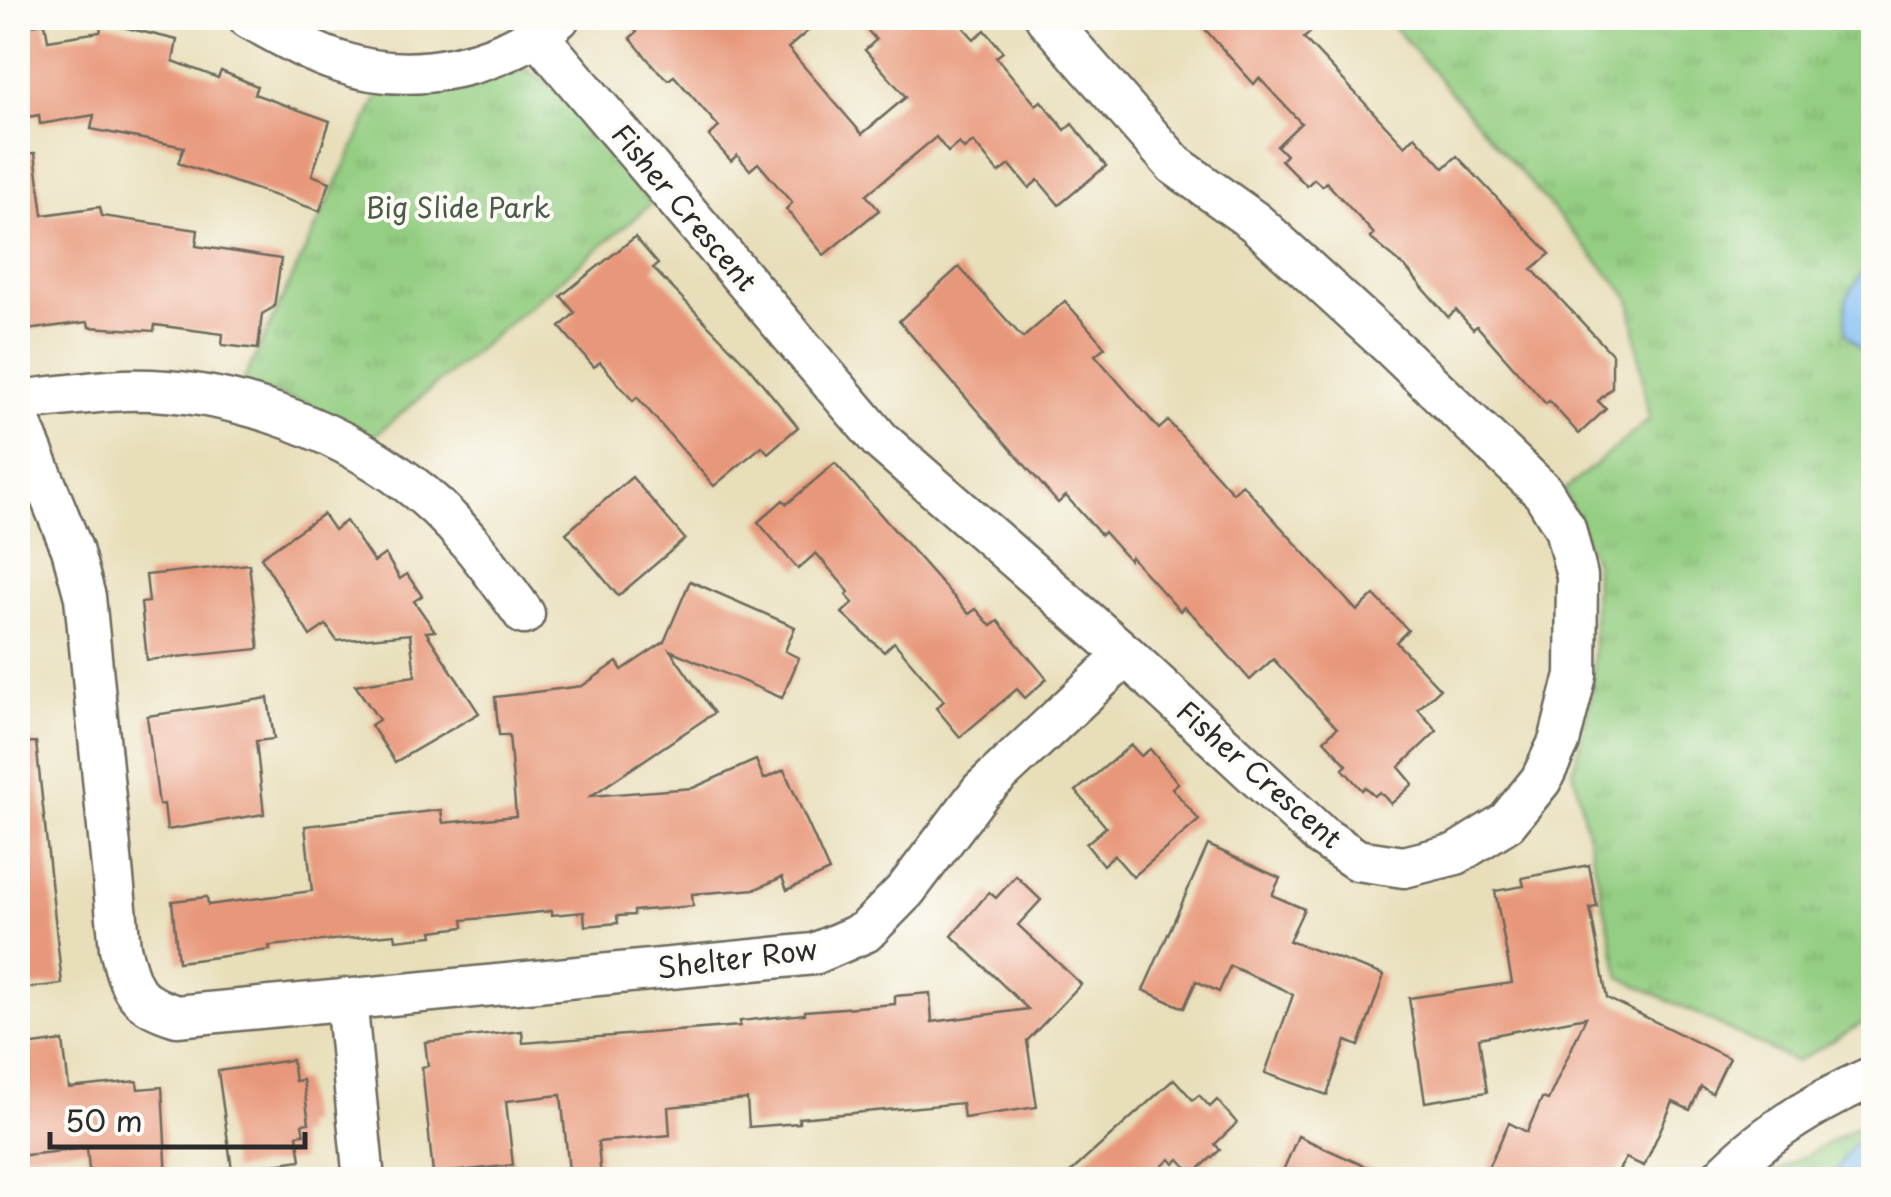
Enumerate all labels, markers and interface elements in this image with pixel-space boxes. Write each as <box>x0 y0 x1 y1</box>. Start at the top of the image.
street label: Fisher Crescent <box>602 114 768 300</box>
park label: Big Slide Park <box>366 185 550 228</box>
street label: Fisher Crescent <box>1168 690 1352 858</box>
street label: Shelter Row <box>655 926 819 989</box>
scale bar <box>50 1087 305 1149</box>
text: 50 m <box>65 1097 143 1142</box>

